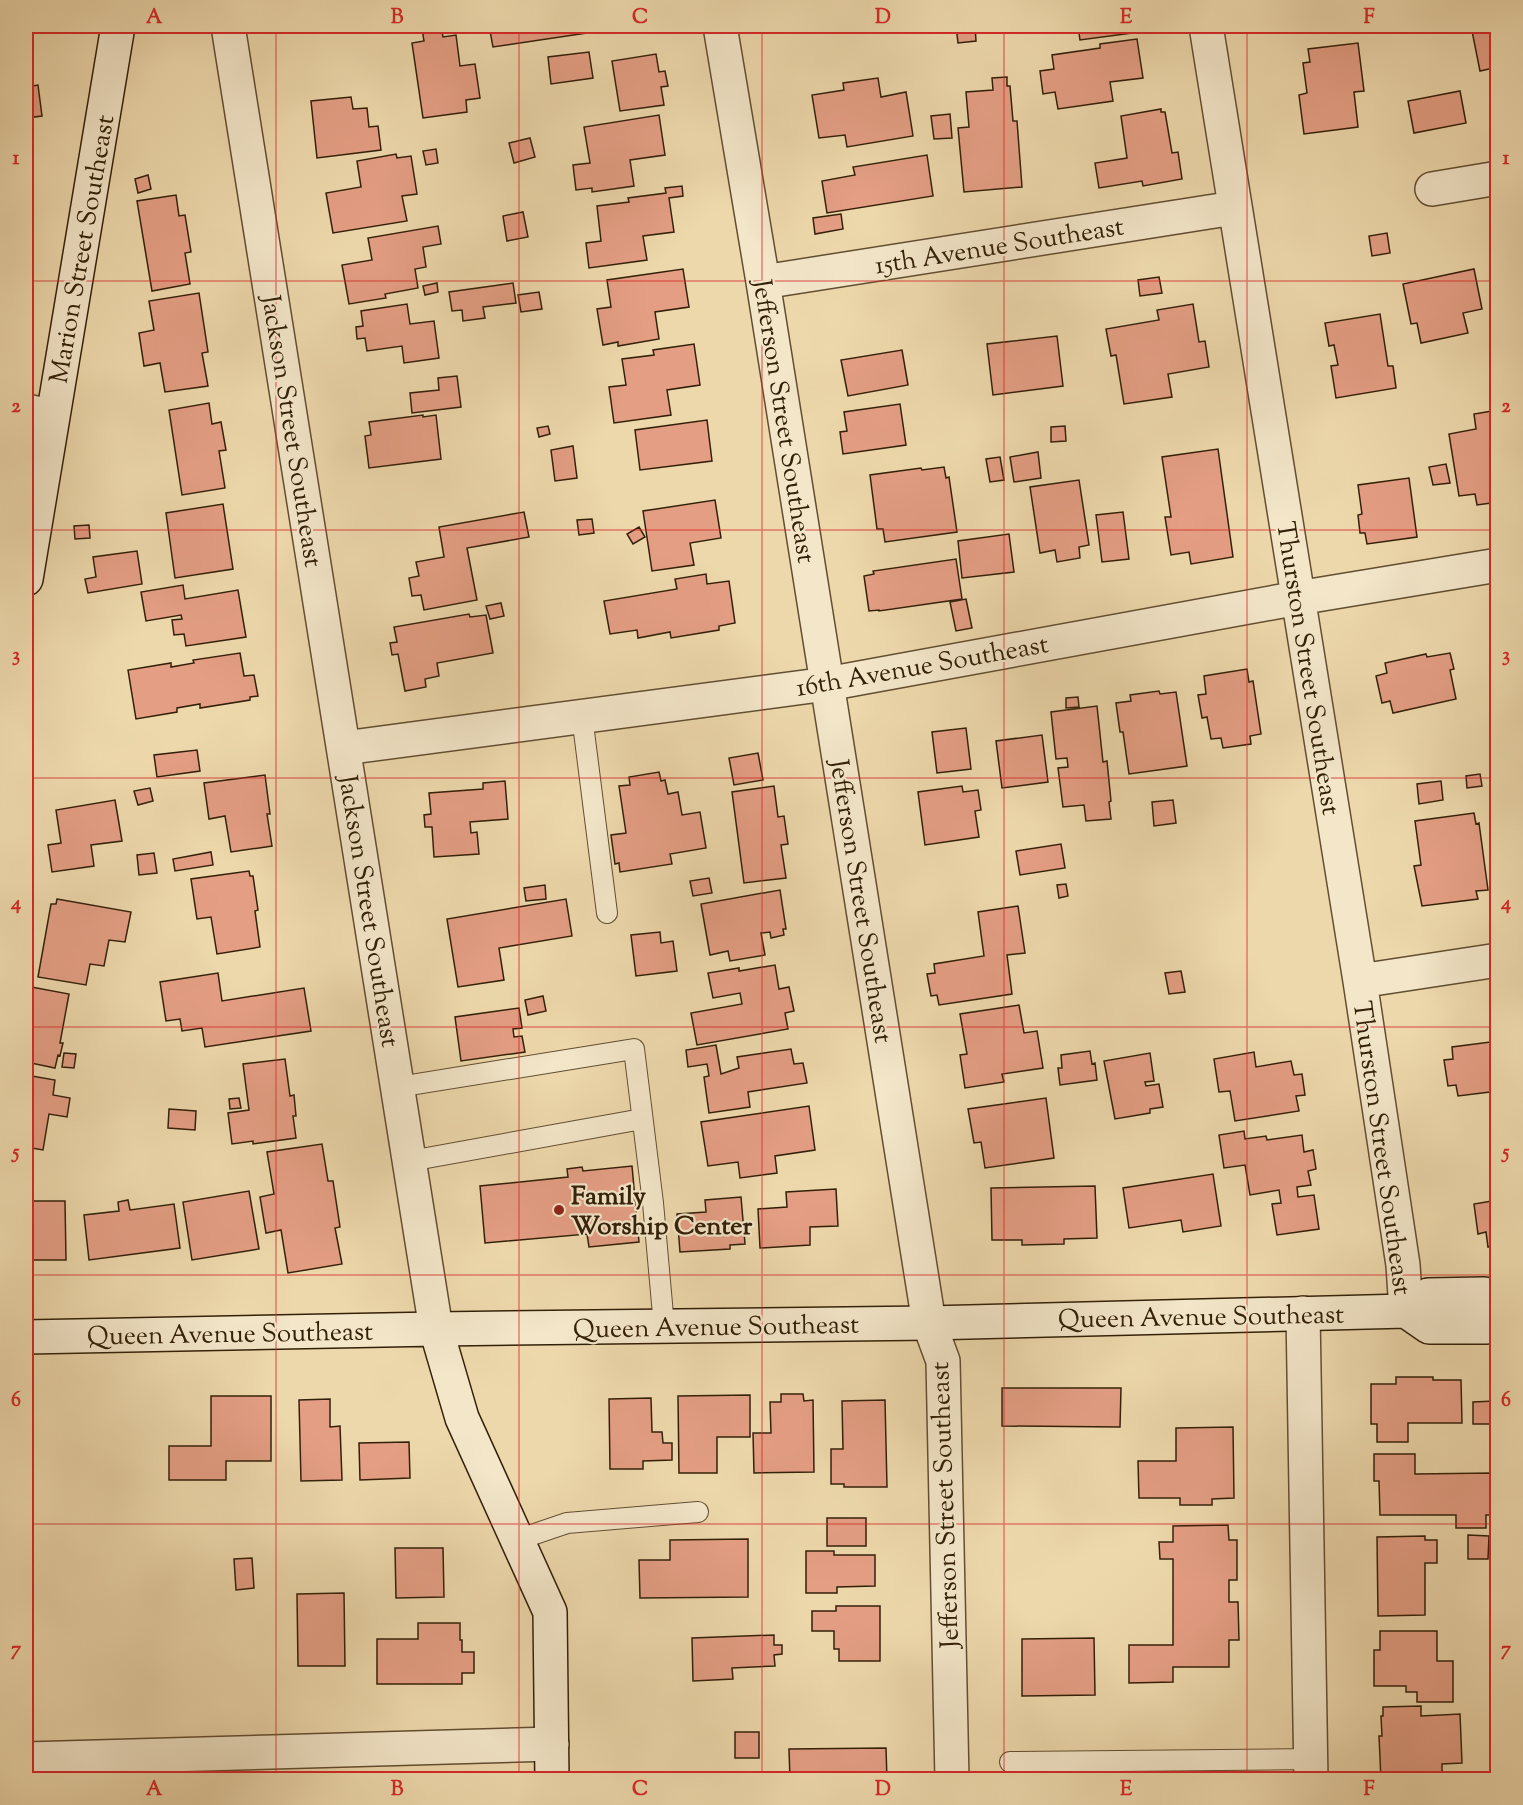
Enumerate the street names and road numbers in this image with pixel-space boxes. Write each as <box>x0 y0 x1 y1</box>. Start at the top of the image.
street label: Marion Street Southeast <box>42 112 125 387</box>
street label: 15th Avenue Southeast <box>872 209 1127 285</box>
street label: Jefferson Street Southeast <box>742 275 823 566</box>
street label: Jackson Street Southeast <box>250 291 330 570</box>
street label: Thurston Street Southeast <box>1265 519 1348 818</box>
street label: 16th Avenue Southeast <box>793 627 1052 708</box>
street label: Jefferson Street Southeast <box>819 755 900 1046</box>
street label: Jackson Street Southeast <box>327 771 407 1050</box>
street label: Thurston Street Southeast <box>1342 999 1420 1298</box>
street label: Queen Avenue Southeast <box>1058 1298 1345 1339</box>
street label: Queen Avenue Southeast <box>573 1308 860 1349</box>
street label: Queen Avenue Southeast <box>87 1315 374 1356</box>
street label: Jefferson Street Southeast <box>923 1361 970 1651</box>

